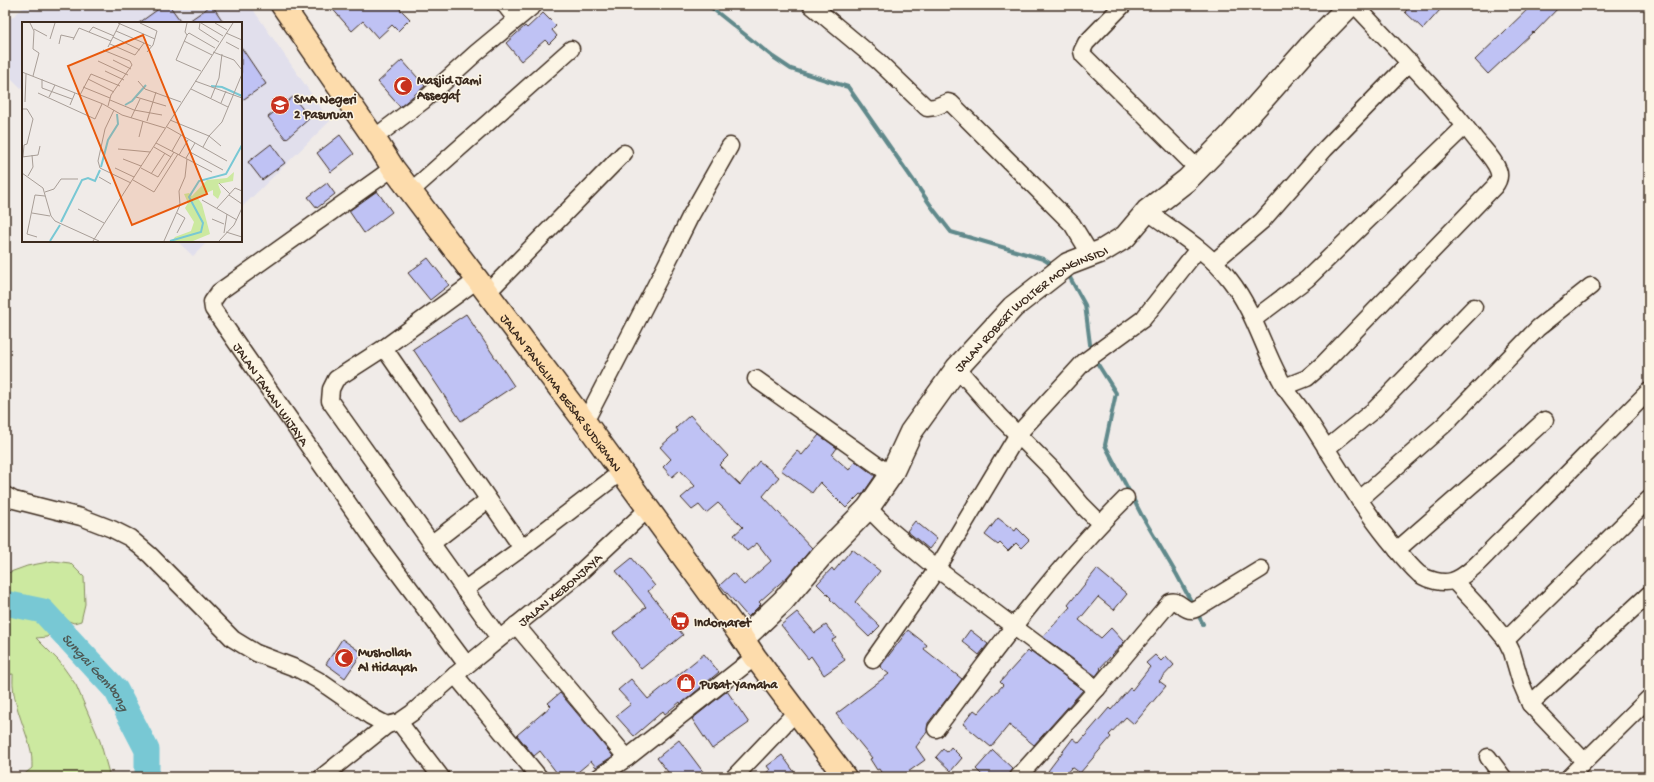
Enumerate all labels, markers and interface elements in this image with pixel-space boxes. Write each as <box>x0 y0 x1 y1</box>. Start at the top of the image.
inset map <box>22 22 242 242</box>
place label: Masjid Jami Assegaf <box>416 74 482 104</box>
mosque icon: Masjid Jami Assegaf <box>392 75 414 97</box>
place label: SMA Negeri 2 Pasuruan <box>294 93 357 123</box>
school or university icon: SMA Negeri 2 Pasuruan <box>269 94 291 116</box>
street label: JALAN ROBERT WOLTER MONGINSIDI <box>952 244 1112 376</box>
street label: JALAN PANGLIMA BESAR SUDIRMAN <box>496 312 624 476</box>
street label: JALAN TAMAN WIJAYA <box>229 341 312 450</box>
street label: JALAN KEBONJAYA <box>516 550 607 631</box>
supermarket icon: Indomaret <box>669 610 691 632</box>
place label: Indomaret <box>694 616 752 631</box>
water label: Sungai Gembong <box>57 631 132 716</box>
place label: Mushollah Al Hidayah <box>357 646 417 676</box>
mosque icon: Mushollah Al Hidayah <box>333 647 355 669</box>
shop icon: Pusat Yamaha <box>675 672 697 694</box>
place label: Pusat Yamaha <box>699 678 778 693</box>

